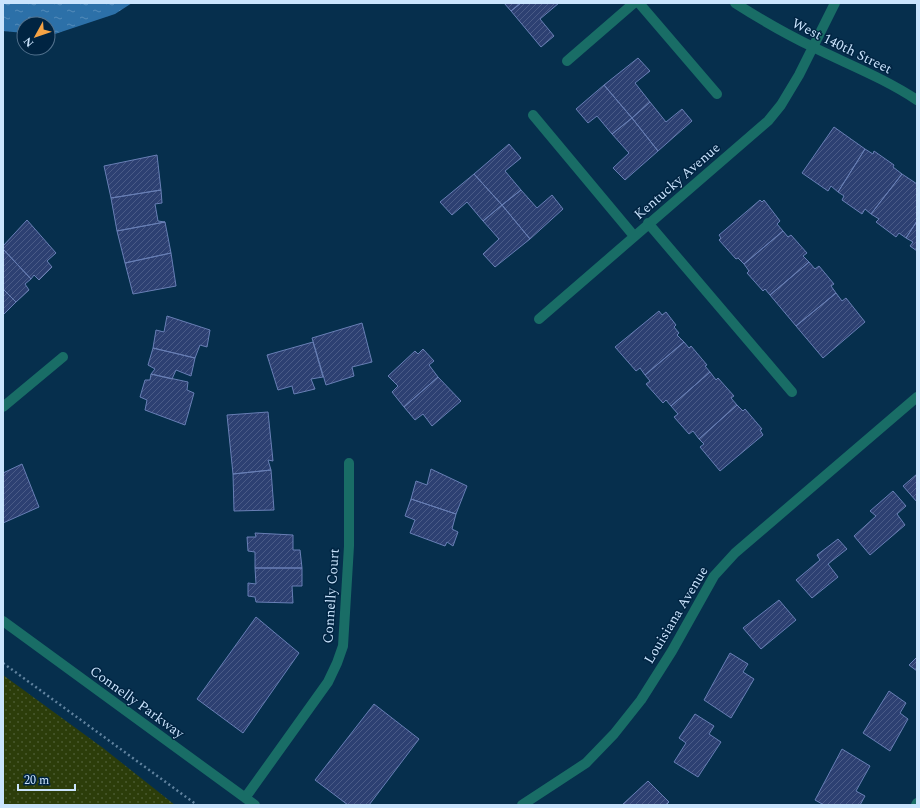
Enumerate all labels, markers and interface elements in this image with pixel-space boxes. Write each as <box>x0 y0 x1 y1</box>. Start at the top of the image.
street label: West 140th Street <box>788 13 896 79</box>
north arrow <box>16 16 56 56</box>
text: N <box>19 33 38 51</box>
street label: Kentucky Avenue <box>629 137 725 225</box>
street label: Connelly Court <box>317 548 345 644</box>
street label: Louisiana Avenue <box>639 562 714 668</box>
street label: Connelly Parkway <box>85 661 190 744</box>
scale bar <box>18 766 75 792</box>
text: 20 m <box>24 771 49 790</box>

